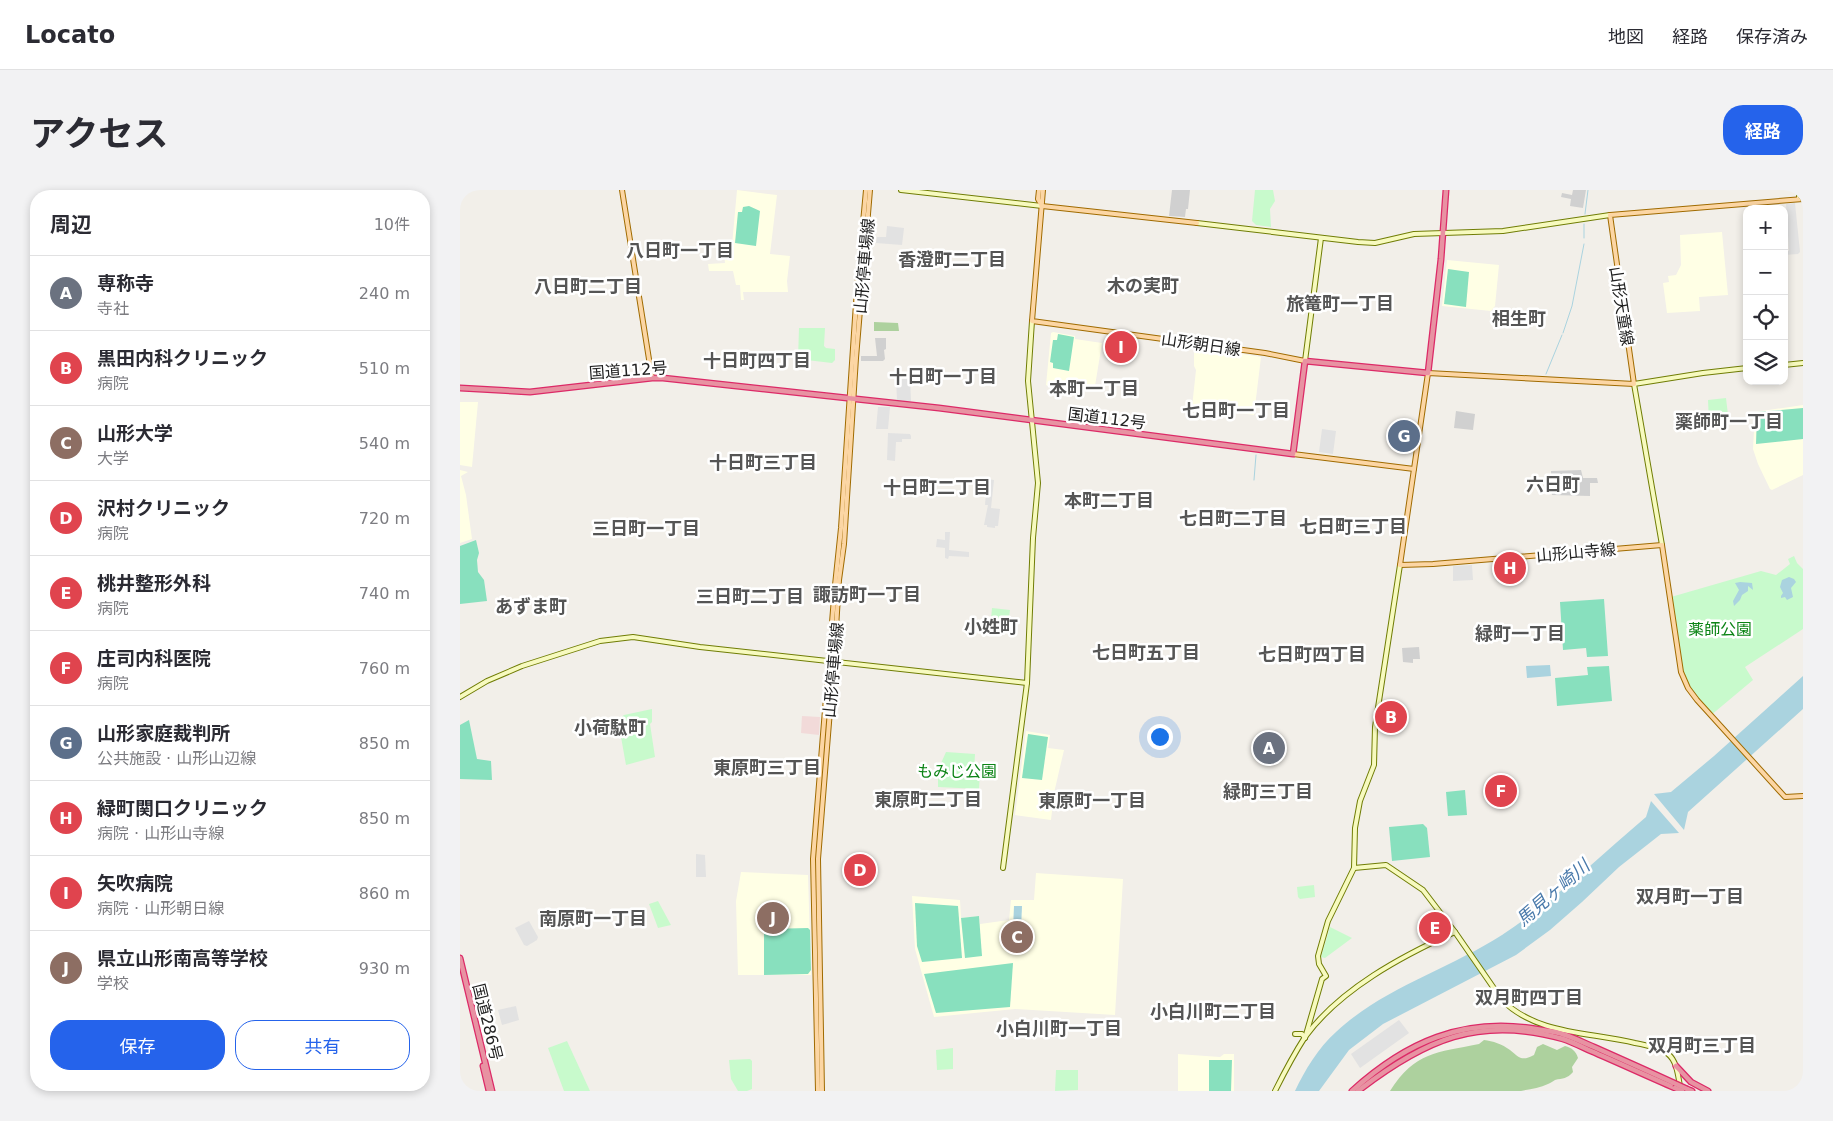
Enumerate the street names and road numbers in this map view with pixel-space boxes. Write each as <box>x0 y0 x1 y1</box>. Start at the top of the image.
street label: 山形停車場線 <box>851 217 878 315</box>
street label: 山形天童線 <box>1606 265 1637 347</box>
street label: 山形朝日線 <box>1160 330 1242 359</box>
street label: 国道112号 <box>588 358 668 383</box>
street label: 国道112号 <box>1067 404 1147 433</box>
street label: 山形山寺線 <box>1535 540 1617 565</box>
street label: 山形停車場線 <box>820 621 847 719</box>
street label: 国道286号 <box>469 982 506 1063</box>

